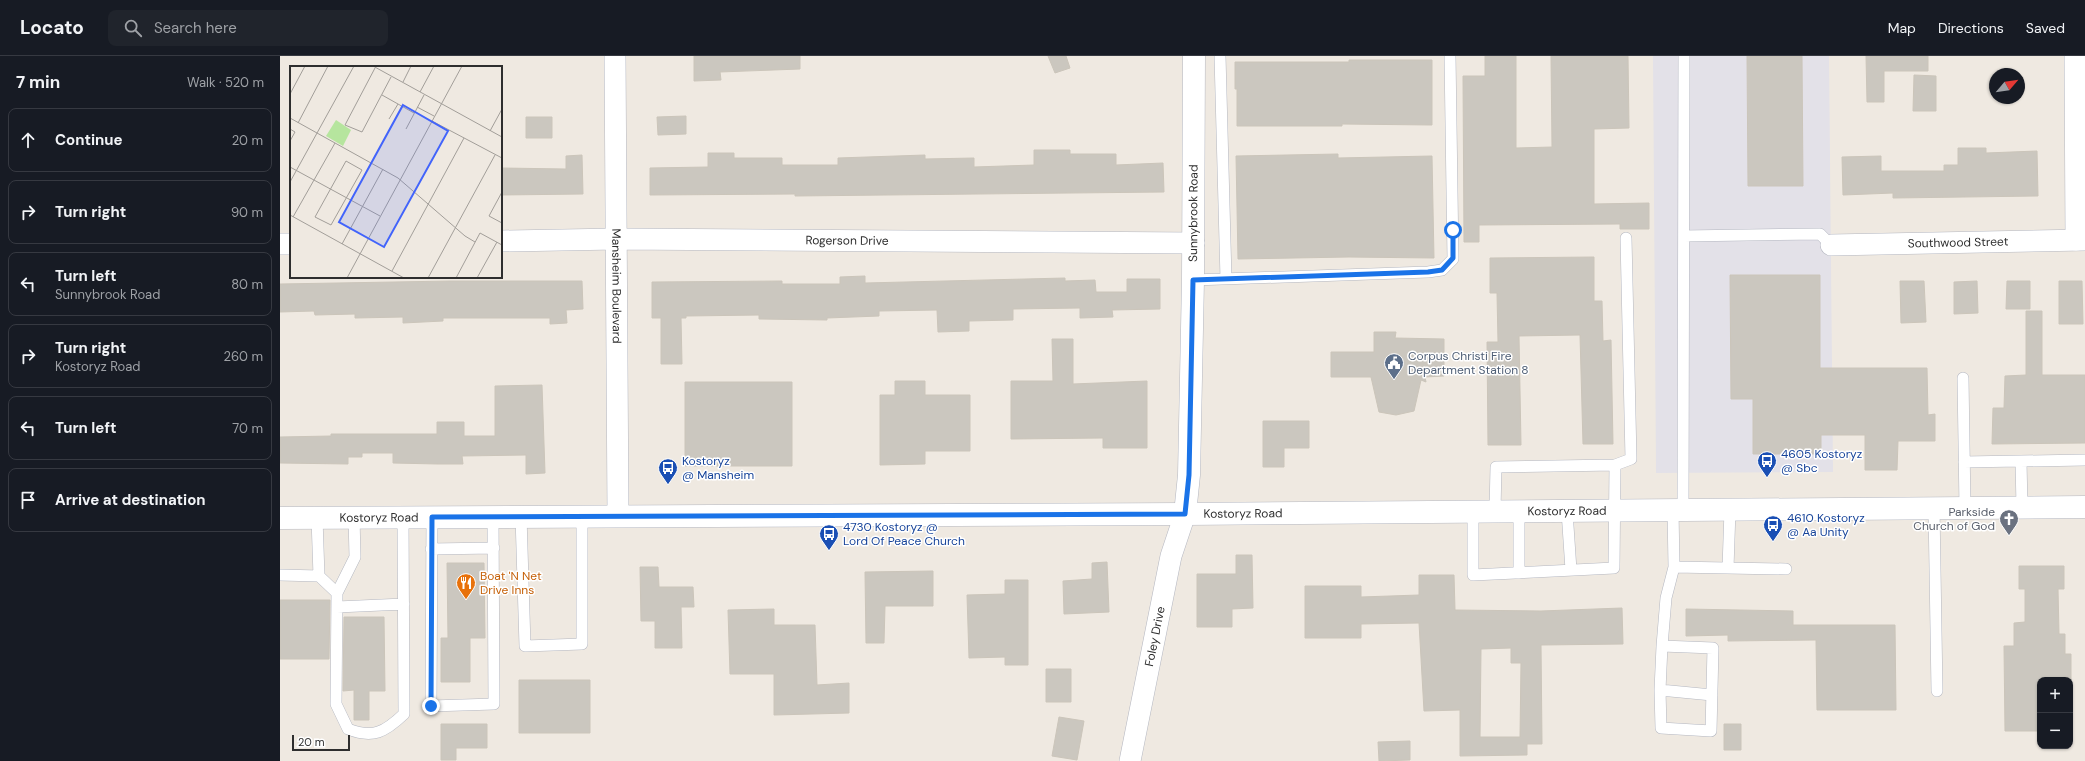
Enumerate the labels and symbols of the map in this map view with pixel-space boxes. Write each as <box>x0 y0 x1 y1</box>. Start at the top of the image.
inset map <box>290 66 502 278</box>
north arrow <box>1989 68 2025 104</box>
street label: Sunnybrook Road <box>1185 165 1202 262</box>
route start <box>1444 221 1462 239</box>
street label: Mansheim Boulevard <box>608 228 625 344</box>
street label: Rogerson Drive <box>805 232 889 249</box>
street label: Southwood Street <box>1908 234 2009 251</box>
place label: Corpus Christi Fire Department Station 8 <box>1408 348 1529 378</box>
public building icon: Corpus Christi Fire Department Station 8 <box>1383 352 1405 380</box>
place label: 4605 Kostoryz @ Sbc <box>1781 446 1862 476</box>
bus stop icon: 4605 Kostoryz @ Sbc <box>1756 450 1778 478</box>
place label: Kostoryz @ Mansheim <box>682 453 754 483</box>
bus stop icon: Kostoryz @ Mansheim <box>657 457 679 485</box>
street label: Kostoryz Road <box>1527 503 1607 519</box>
place label: Parkside Church of God <box>1913 504 1995 534</box>
street label: Kostoryz Road <box>1203 505 1283 522</box>
church icon: Parkside Church of God <box>1998 508 2020 536</box>
street label: Kostoryz Road <box>339 509 419 526</box>
place label: 4610 Kostoryz @ Aa Unity <box>1787 510 1865 540</box>
bus stop icon: 4610 Kostoryz @ Aa Unity <box>1762 514 1784 542</box>
place label: 4730 Kostoryz @ Lord Of Peace Church <box>843 519 965 549</box>
bus stop icon: 4730 Kostoryz @ Lord Of Peace Church <box>818 523 840 551</box>
place label: Boat 'N Net Drive Inns <box>480 568 542 598</box>
restaurant icon: Boat 'N Net Drive Inns <box>455 572 477 600</box>
street label: Foley Drive <box>1141 605 1169 668</box>
route end <box>422 697 440 715</box>
scale bar <box>292 733 350 752</box>

